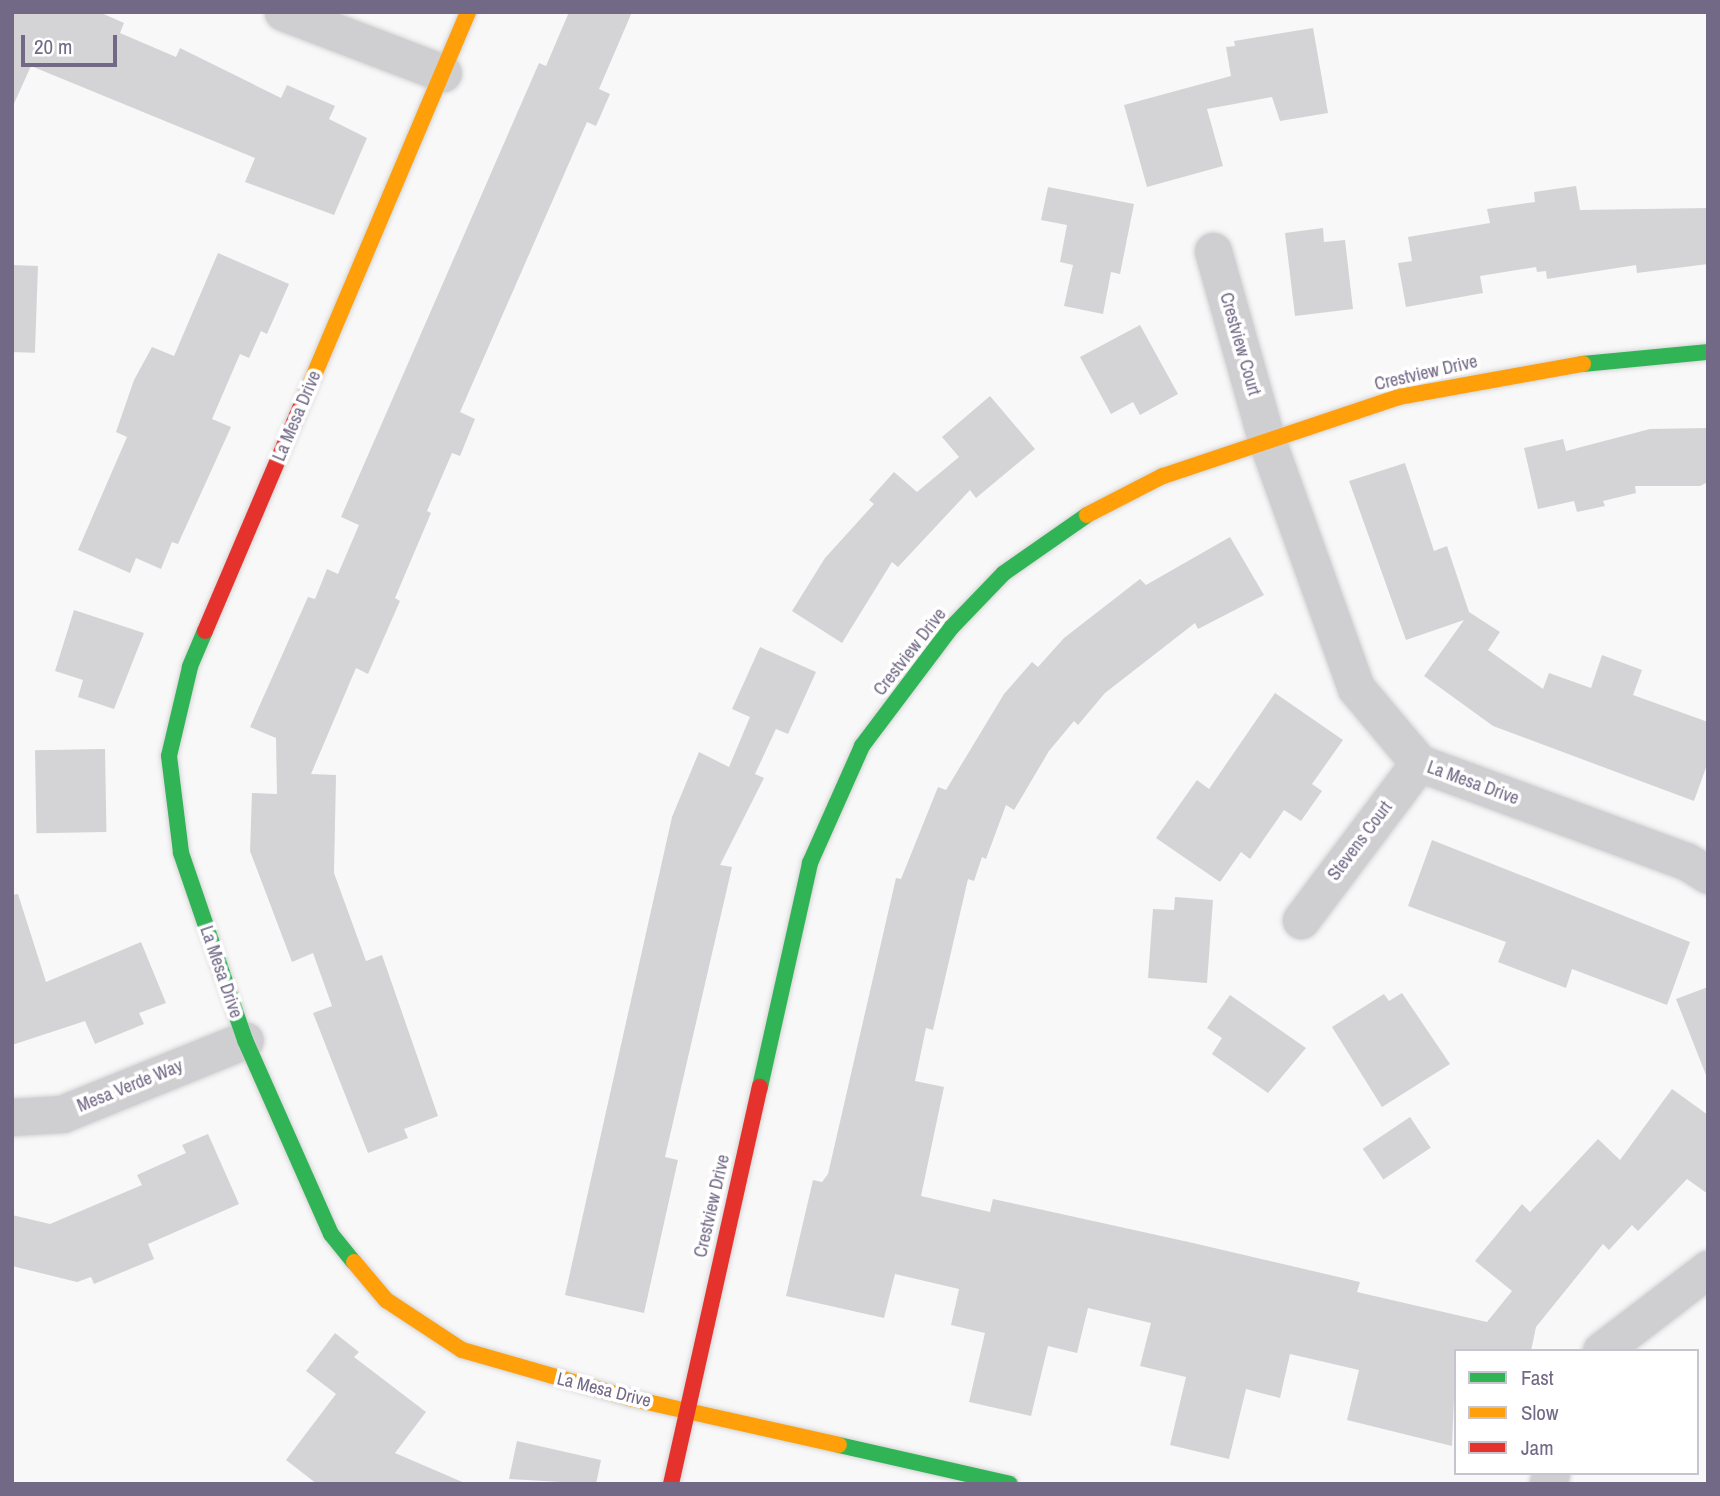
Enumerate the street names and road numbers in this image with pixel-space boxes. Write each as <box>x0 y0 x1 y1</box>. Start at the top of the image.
street label: Crestview Court <box>1215 290 1265 398</box>
street label: Crestview Drive <box>1372 351 1480 395</box>
street label: La Mesa Drive <box>268 368 326 464</box>
street label: Crestview Drive <box>869 604 951 700</box>
street label: La Mesa Drive <box>1424 756 1522 810</box>
street label: Stevens Court <box>1323 797 1397 885</box>
street label: La Mesa Drive <box>195 923 247 1021</box>
street label: Mesa Verde Way <box>74 1055 186 1117</box>
street label: Crestview Drive <box>690 1152 734 1260</box>
street label: La Mesa Drive <box>555 1368 653 1412</box>

